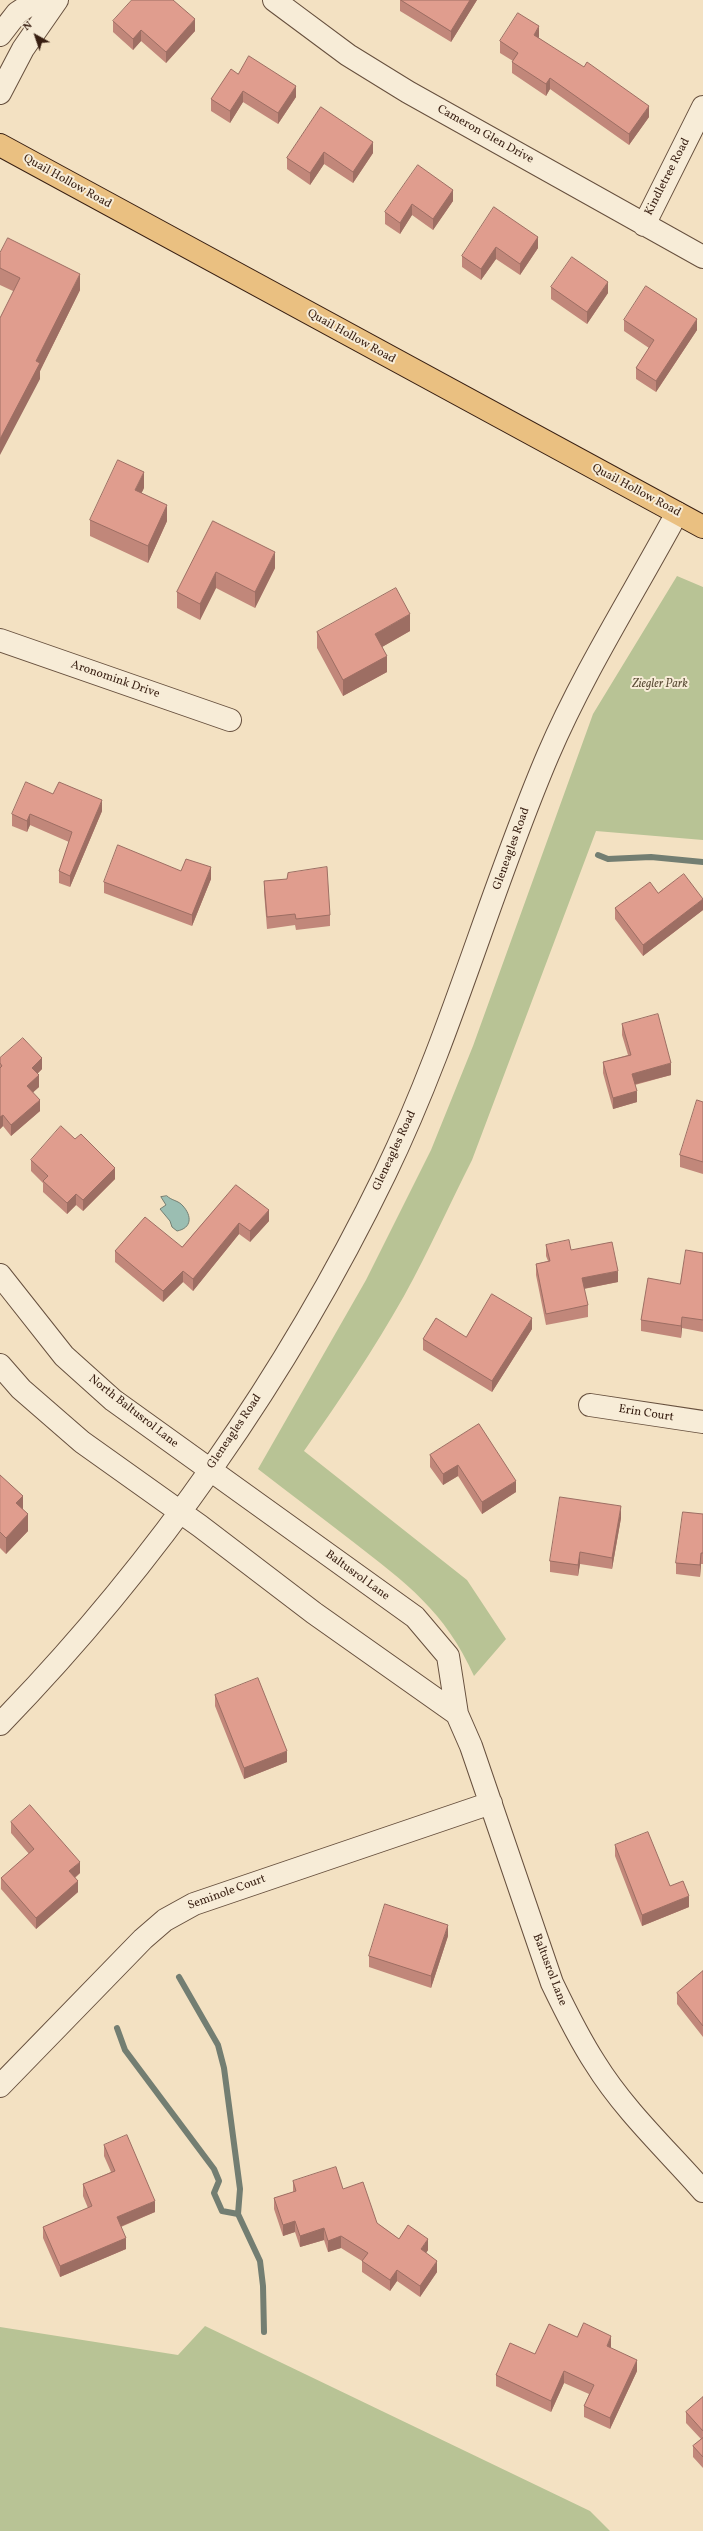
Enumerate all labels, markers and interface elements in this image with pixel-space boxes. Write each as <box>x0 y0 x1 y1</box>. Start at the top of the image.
north arrow <box>16 16 56 56</box>
text: N <box>20 18 36 35</box>
street label: Cameron Glen Drive <box>434 103 536 167</box>
street label: Kindletree Road <box>642 136 694 218</box>
street label: Quail Hollow Road <box>20 152 114 212</box>
street label: Quail Hollow Road <box>304 307 398 367</box>
street label: Quail Hollow Road <box>589 461 683 521</box>
street label: Aronomink Drive <box>69 658 161 702</box>
park label: Ziegler Park <box>632 678 688 692</box>
street label: Gleneagles Road <box>490 806 534 892</box>
street label: Gleneagles Road <box>370 1109 420 1193</box>
street label: North Baltusrol Lane <box>85 1372 181 1452</box>
street label: Gleneagles Road <box>205 1392 265 1472</box>
street label: Erin Court <box>617 1403 675 1425</box>
street label: Baltusrol Lane <box>322 1548 392 1604</box>
street label: Seminole Court <box>186 1872 268 1914</box>
street label: Baltusrol Lane <box>529 1932 569 2008</box>

